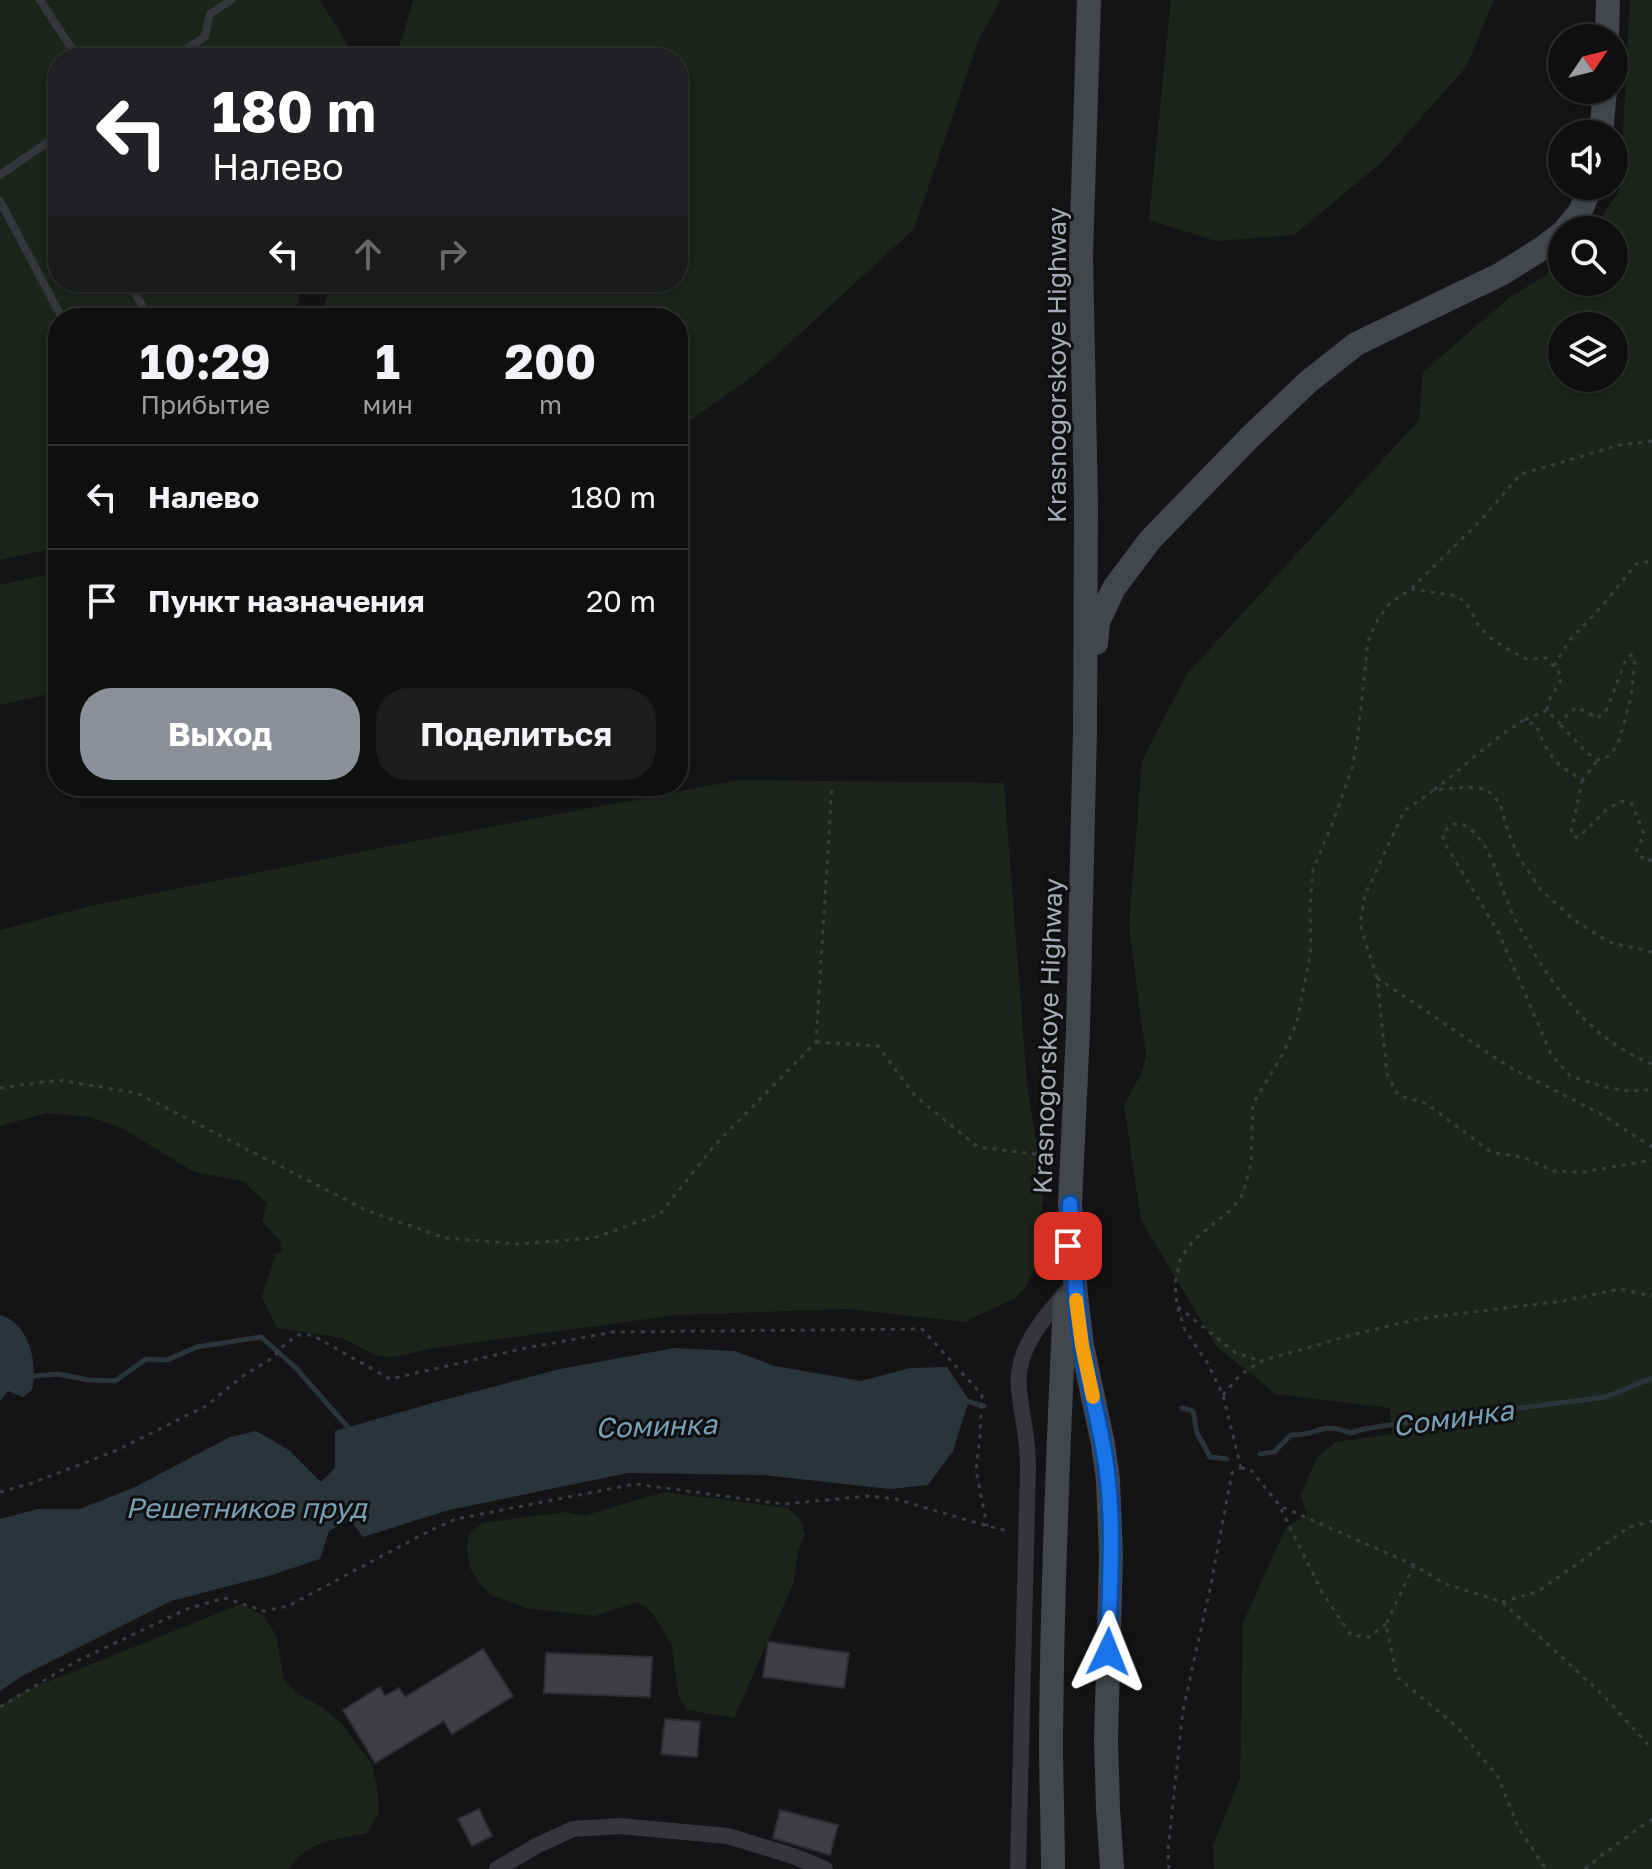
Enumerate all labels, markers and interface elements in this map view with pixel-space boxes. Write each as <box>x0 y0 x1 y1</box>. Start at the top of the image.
north arrow <box>1548 24 1628 104</box>
map controls <box>1548 24 1628 392</box>
text: 180 m <box>212 77 376 144</box>
icon: left <box>80 80 184 184</box>
button: sound <box>1548 120 1628 200</box>
text: Налево <box>212 145 344 188</box>
street label: Krasnogorskoye Highway <box>1041 207 1072 523</box>
button: search <box>1548 216 1628 296</box>
icon: left <box>262 232 306 276</box>
icon: ahead <box>346 232 390 276</box>
icon: right <box>430 232 474 276</box>
button: layers <box>1548 312 1628 392</box>
text: 10:29 <box>140 332 271 390</box>
text: 1 <box>375 332 400 390</box>
text: 200 <box>505 332 596 390</box>
text: Прибытие <box>140 389 270 420</box>
text: мин <box>362 389 413 420</box>
text: m <box>539 389 562 420</box>
icon: left <box>80 475 124 519</box>
text: Налево <box>148 479 259 515</box>
text: 180 m <box>571 479 656 515</box>
icon: arrive <box>80 579 124 623</box>
text: Пункт назначения <box>148 583 425 619</box>
text: 20 m <box>586 583 656 619</box>
button: Выход <box>80 688 360 780</box>
button: Поделиться <box>376 688 656 780</box>
street label: Krasnogorskoye Highway <box>1026 877 1069 1194</box>
pin <box>1034 1212 1102 1280</box>
icon: arrive <box>1046 1224 1090 1268</box>
water label: Соминка <box>1390 1393 1517 1442</box>
water label: Соминка <box>595 1407 719 1444</box>
water label: Решетников пруд <box>125 1491 368 1524</box>
position arrow <box>1066 1610 1150 1694</box>

